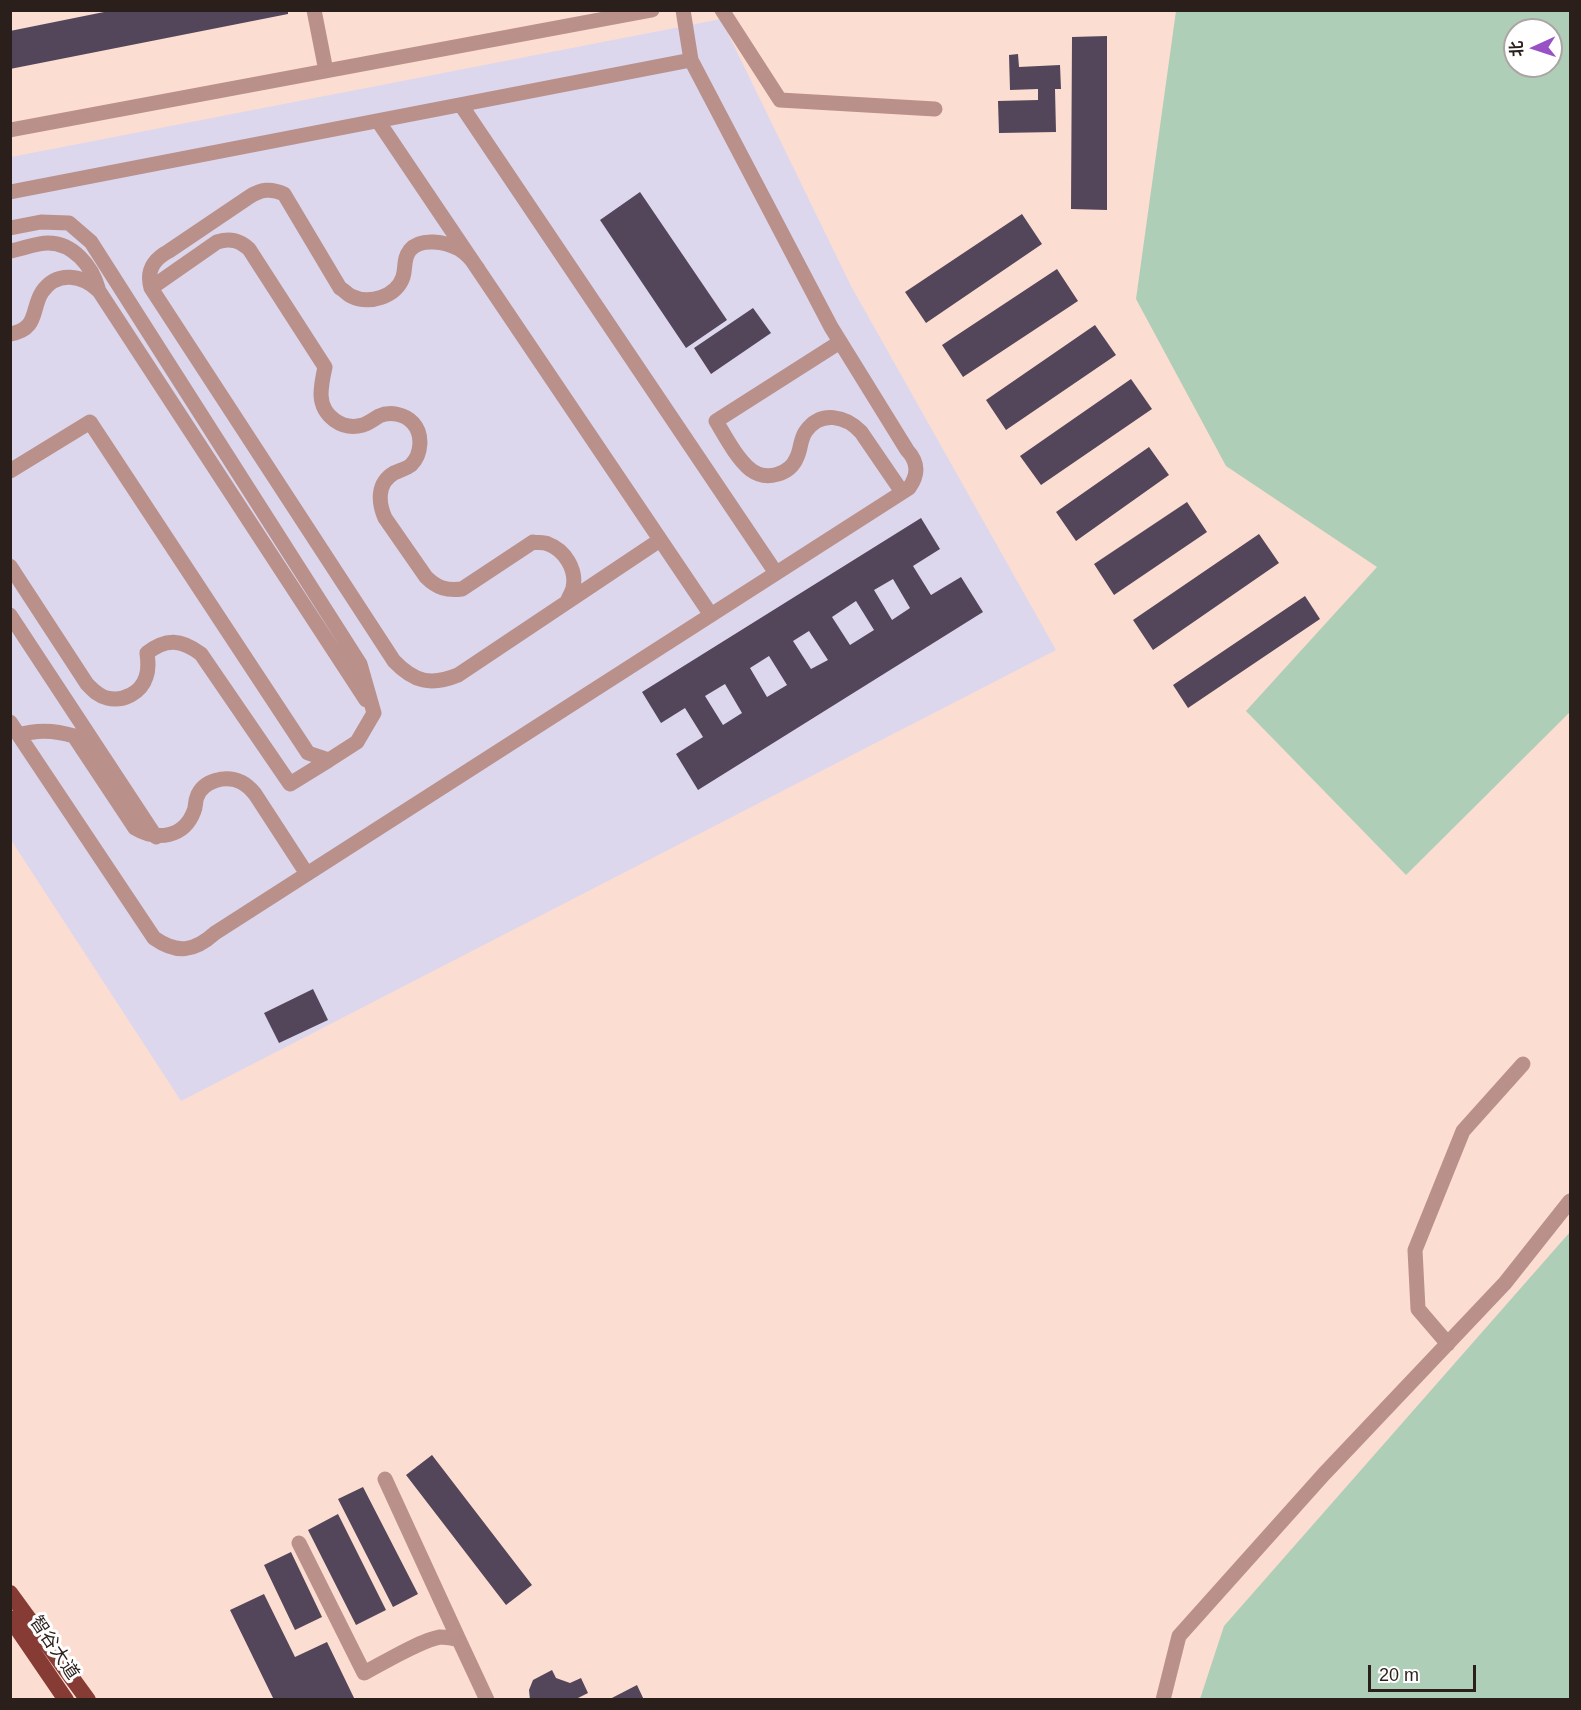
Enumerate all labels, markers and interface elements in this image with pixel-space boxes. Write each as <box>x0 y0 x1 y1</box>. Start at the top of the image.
north arrow <box>1503 18 1563 78</box>
text: 北 <box>1508 40 1525 57</box>
street label: 智谷大道 <box>25 1612 83 1684</box>
scale bar <box>1371 1653 1479 1691</box>
text: 20 m <box>1379 1665 1419 1685</box>

